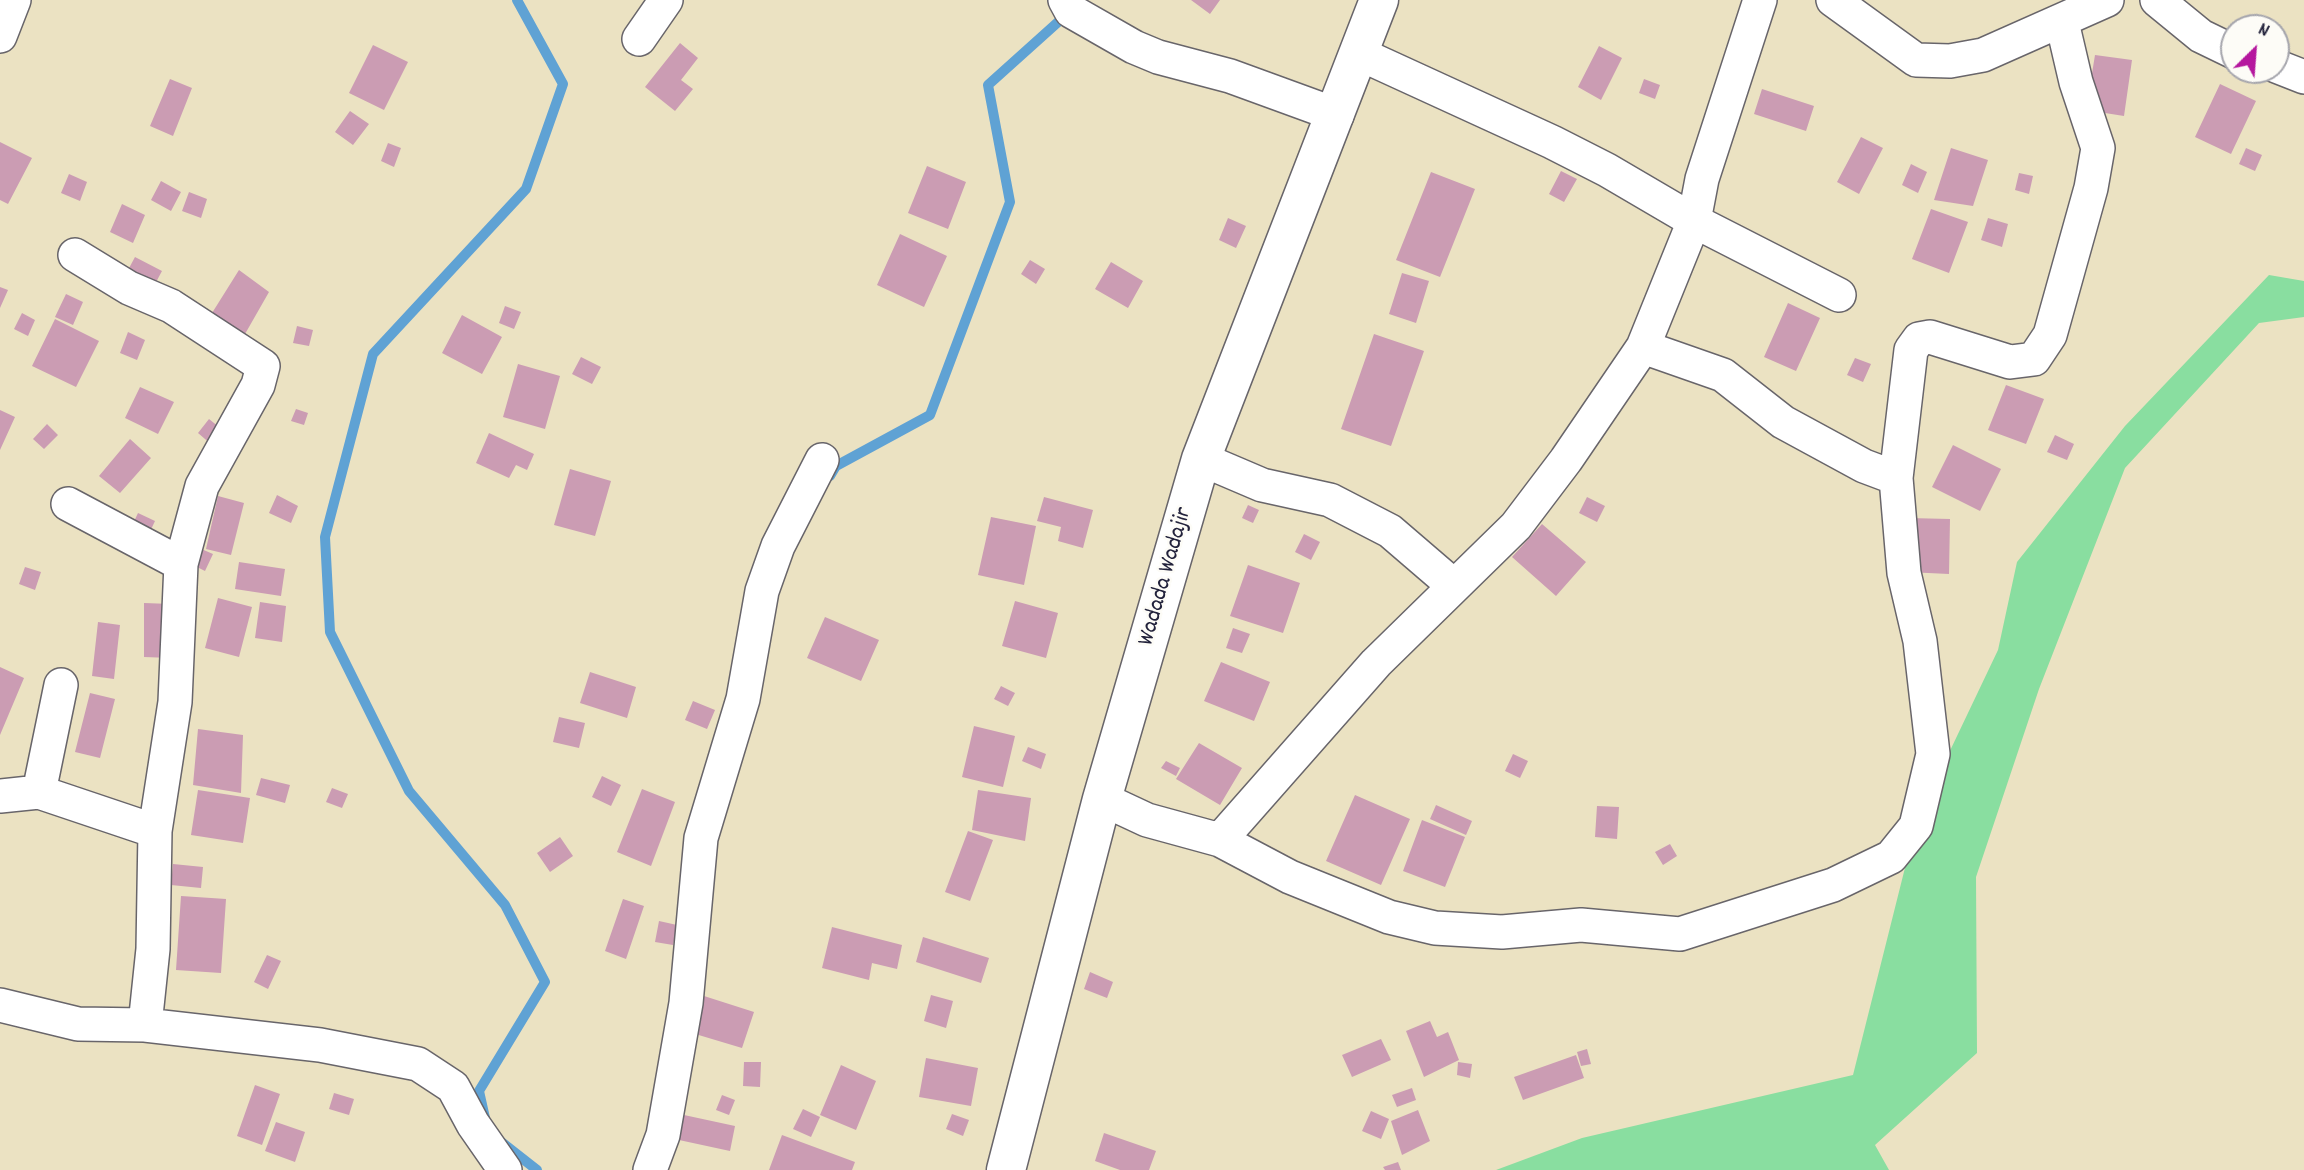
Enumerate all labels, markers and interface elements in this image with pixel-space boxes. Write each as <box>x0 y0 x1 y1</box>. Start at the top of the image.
north arrow <box>2220 14 2290 84</box>
text: N <box>2253 17 2273 46</box>
street label: Wadada Wadajir <box>1133 504 1201 650</box>

